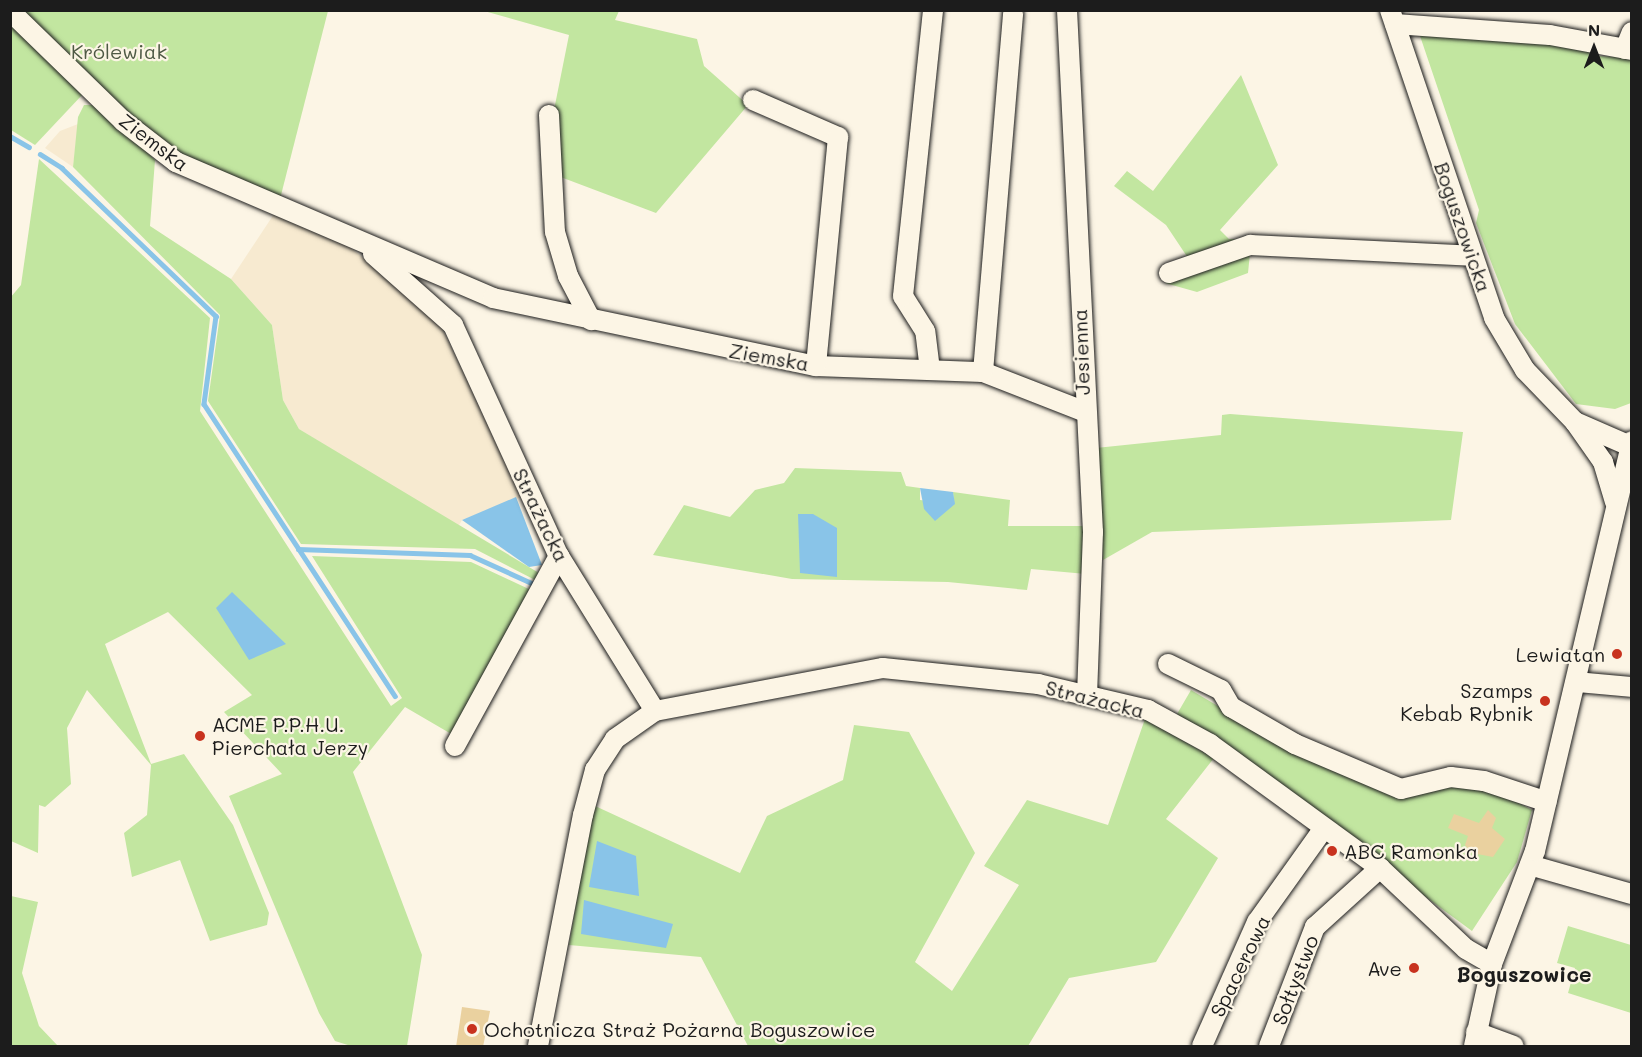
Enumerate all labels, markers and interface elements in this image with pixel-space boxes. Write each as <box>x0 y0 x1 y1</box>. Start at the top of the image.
north arrow <box>1564 18 1624 78</box>
text: N <box>1588 19 1600 40</box>
park label: Królewiak <box>71 39 167 63</box>
street label: Ziemska <box>115 108 193 176</box>
street label: Boguszowicka <box>1430 159 1496 295</box>
street label: Jesienna <box>1068 309 1094 395</box>
street label: Ziemska <box>727 338 811 376</box>
street label: Strażacka <box>508 464 574 566</box>
place label: Lewiatan <box>1516 642 1605 666</box>
marker: Lewiatan <box>1610 647 1624 661</box>
street label: Strażacka <box>1043 675 1147 723</box>
place label: Szamps Kebab Rybnik <box>1400 678 1533 725</box>
marker: Szamps Kebab Rybnik <box>1538 694 1552 708</box>
place label: ACME P.P.H.U. Pierchała Jerzy <box>212 712 368 759</box>
marker: ACME P.P.H.U. Pierchała Jerzy <box>193 729 207 743</box>
place label: ABC Ramonka <box>1344 839 1478 863</box>
marker: ABC Ramonka <box>1325 844 1339 858</box>
street label: Spacerowa <box>1205 911 1275 1021</box>
street label: Sołtystwo <box>1267 932 1323 1028</box>
place label: Ave <box>1367 956 1402 980</box>
marker: Ave <box>1407 961 1421 975</box>
district label: Boguszowice <box>1457 961 1591 987</box>
place label: Ochotnicza Straż Pożarna Boguszowice <box>484 1017 875 1041</box>
marker: Ochotnicza Straż Pożarna Boguszowice <box>465 1022 479 1036</box>

